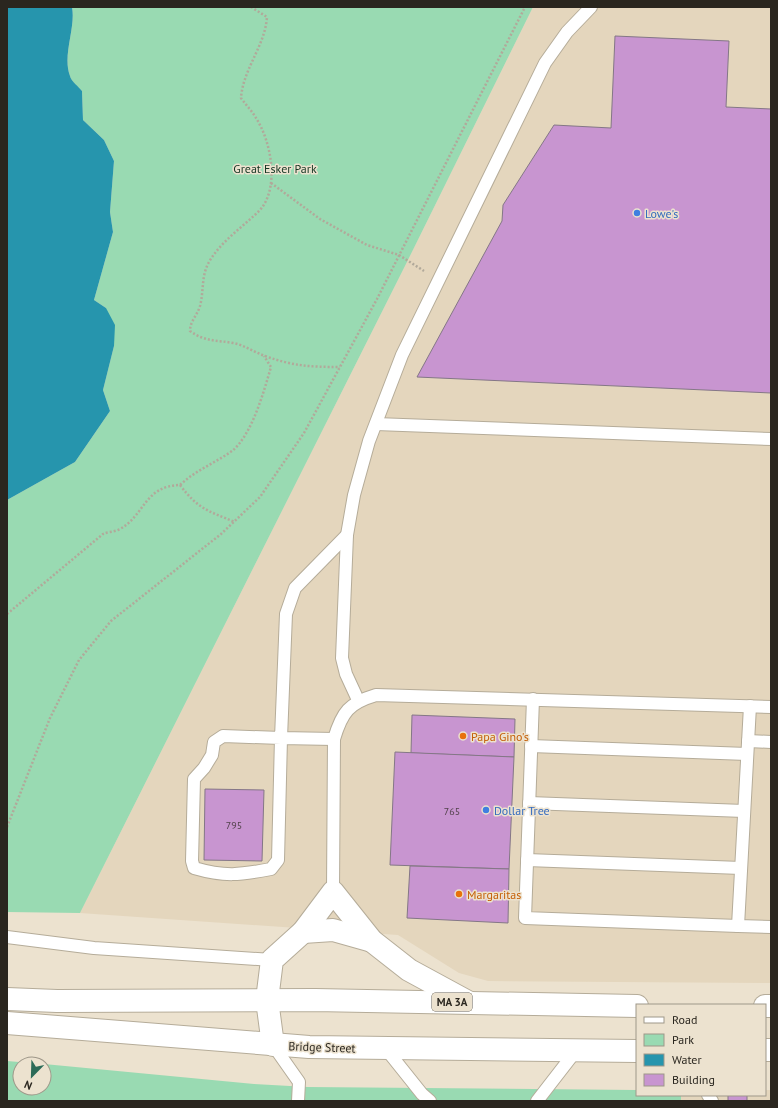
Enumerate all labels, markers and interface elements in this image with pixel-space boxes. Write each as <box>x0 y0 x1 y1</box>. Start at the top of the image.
park label: Great Esker Park <box>233 161 317 176</box>
place label: Lowe's <box>645 206 678 221</box>
marker: Lowe's <box>632 208 642 218</box>
place label: Papa Gino's <box>471 729 529 744</box>
marker: Papa Gino's <box>458 731 468 741</box>
place label: Dollar Tree <box>494 803 550 818</box>
house number: 765 <box>444 805 460 818</box>
marker: Dollar Tree <box>481 805 491 815</box>
house number: 795 <box>226 819 242 832</box>
place label: Margaritas <box>467 887 521 902</box>
marker: Margaritas <box>454 889 464 899</box>
road number: MA 3A <box>432 993 472 1011</box>
legend <box>636 1004 766 1096</box>
text: Road <box>672 1012 697 1027</box>
text: Park <box>672 1032 694 1047</box>
street label: Bridge Street <box>288 1038 356 1056</box>
text: Water <box>672 1052 702 1067</box>
north arrow <box>12 1056 52 1096</box>
text: Building <box>672 1072 715 1087</box>
text: N <box>22 1077 34 1093</box>

